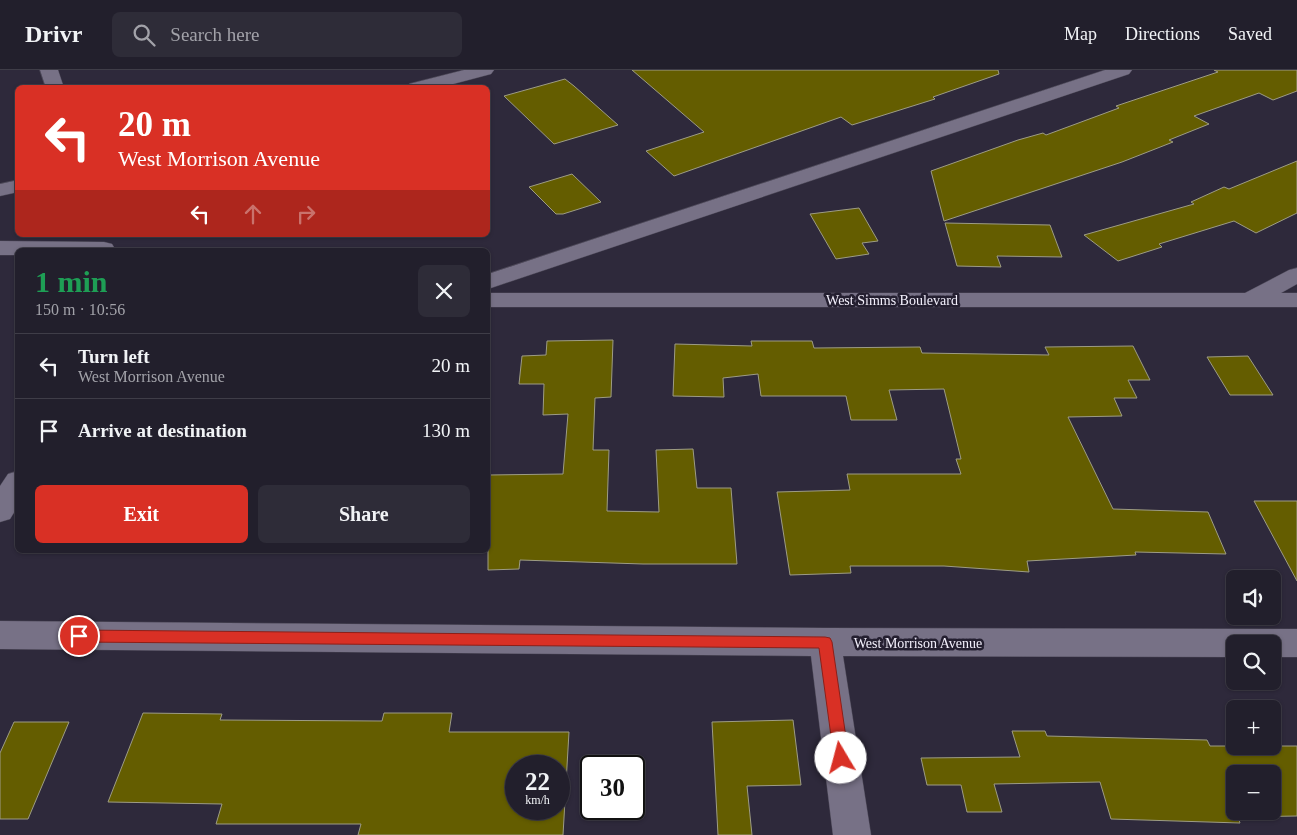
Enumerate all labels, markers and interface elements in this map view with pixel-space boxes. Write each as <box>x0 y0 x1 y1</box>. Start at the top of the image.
search box <box>112 12 462 57</box>
text: Drivr <box>25 21 82 47</box>
icon: search <box>130 21 158 49</box>
text: Search here <box>170 24 259 45</box>
text: Map <box>1064 24 1097 44</box>
text: Directions <box>1125 24 1200 44</box>
text: Saved <box>1228 24 1272 44</box>
icon: left <box>35 105 100 170</box>
text: 20 m <box>118 105 191 144</box>
text: West Morrison Avenue <box>118 146 320 171</box>
icon: left <box>186 200 214 228</box>
icon: ahead <box>239 200 267 228</box>
icon: right <box>292 200 320 228</box>
text: 1 min <box>35 265 108 298</box>
button: close <box>418 265 470 317</box>
street label: West Simms Boulevard <box>826 293 958 308</box>
text: 150 m · 10:56 <box>35 301 125 318</box>
text: Turn left <box>78 346 150 367</box>
icon: left <box>35 352 63 380</box>
text: 20 m <box>431 355 470 376</box>
text: West Morrison Avenue <box>78 368 225 385</box>
icon: arrive <box>35 417 63 445</box>
text: Arrive at destination <box>78 420 247 441</box>
text: 130 m <box>422 420 470 441</box>
button: Exit <box>35 485 248 543</box>
button: Share <box>258 485 470 543</box>
map controls <box>1226 570 1281 820</box>
button: sound <box>1226 570 1281 625</box>
pin <box>58 615 100 657</box>
icon: arrive <box>65 622 93 650</box>
button: search <box>1226 635 1281 690</box>
street label: West Morrison Avenue <box>854 636 982 651</box>
button: + <box>1226 700 1281 755</box>
position arrow <box>814 731 866 783</box>
speed limit sign: 30 <box>580 755 645 820</box>
button: − <box>1226 765 1281 820</box>
text: 22 <box>525 768 550 795</box>
text: km/h <box>525 793 550 807</box>

